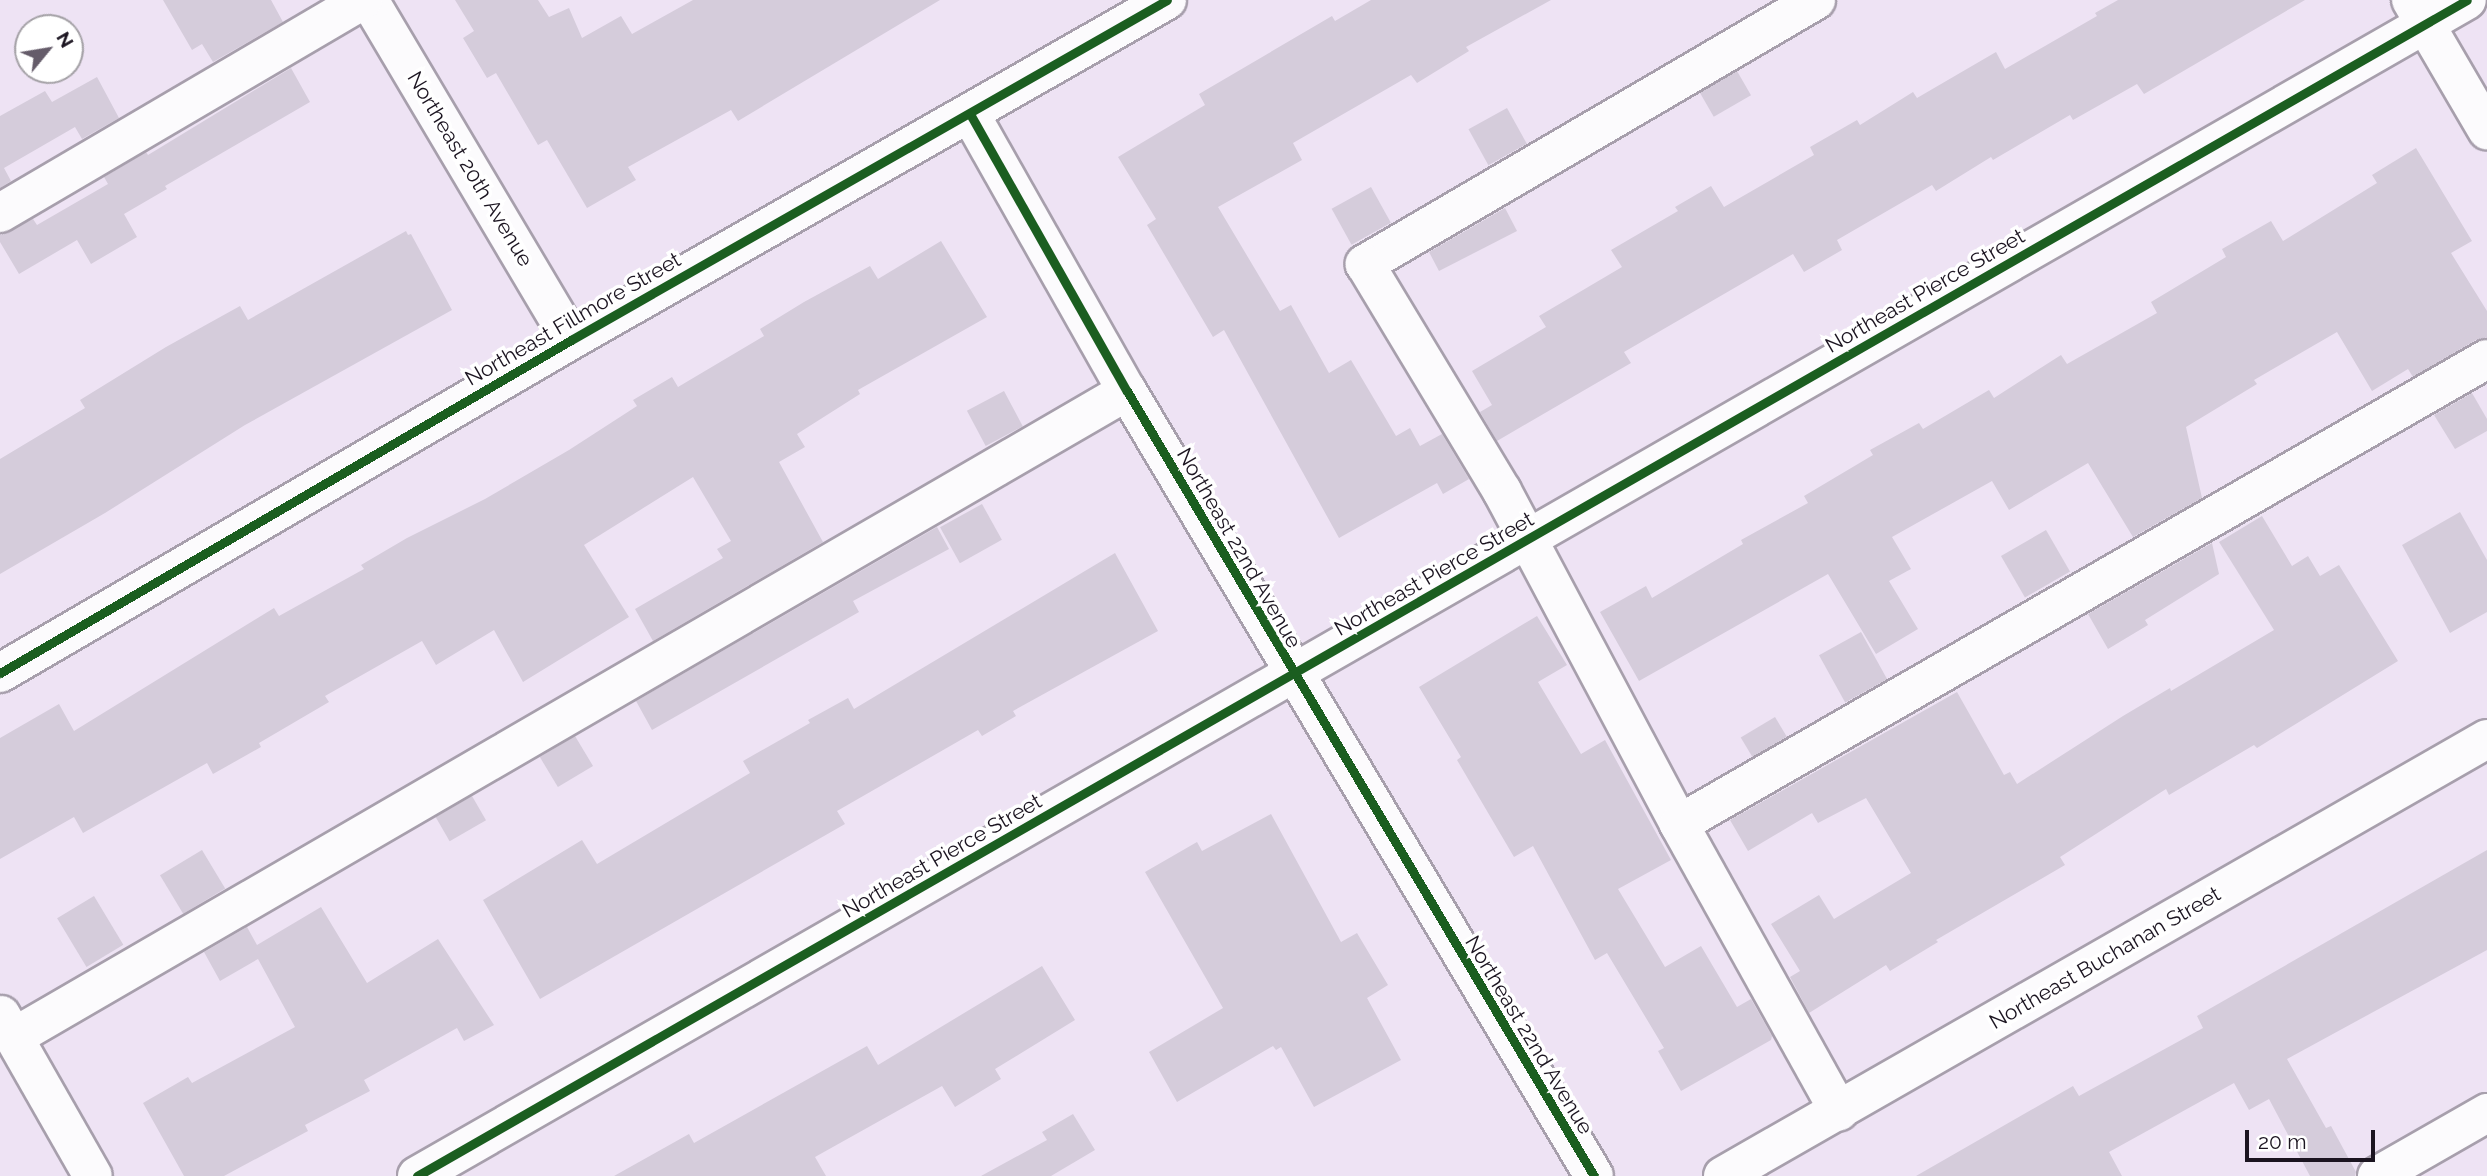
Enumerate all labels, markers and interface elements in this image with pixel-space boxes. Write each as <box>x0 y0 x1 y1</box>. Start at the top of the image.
north arrow <box>14 14 84 84</box>
text: N <box>52 28 79 51</box>
street label: Northeast 20th Avenue <box>402 67 538 271</box>
street label: Northeast Pierce Street <box>1821 224 2029 358</box>
street label: Northeast Fillmore Street <box>461 247 685 391</box>
street label: Northeast 22nd Avenue <box>1171 443 1307 653</box>
street label: Northeast Pierce Street <box>1330 507 1538 641</box>
street label: Northeast Pierce Street <box>838 789 1046 923</box>
street label: Northeast Buchanan Street <box>1985 881 2225 1035</box>
street label: Northeast 22nd Avenue <box>1460 931 1598 1139</box>
scale bar <box>2249 1116 2378 1160</box>
text: 20 m <box>2258 1129 2306 1154</box>

